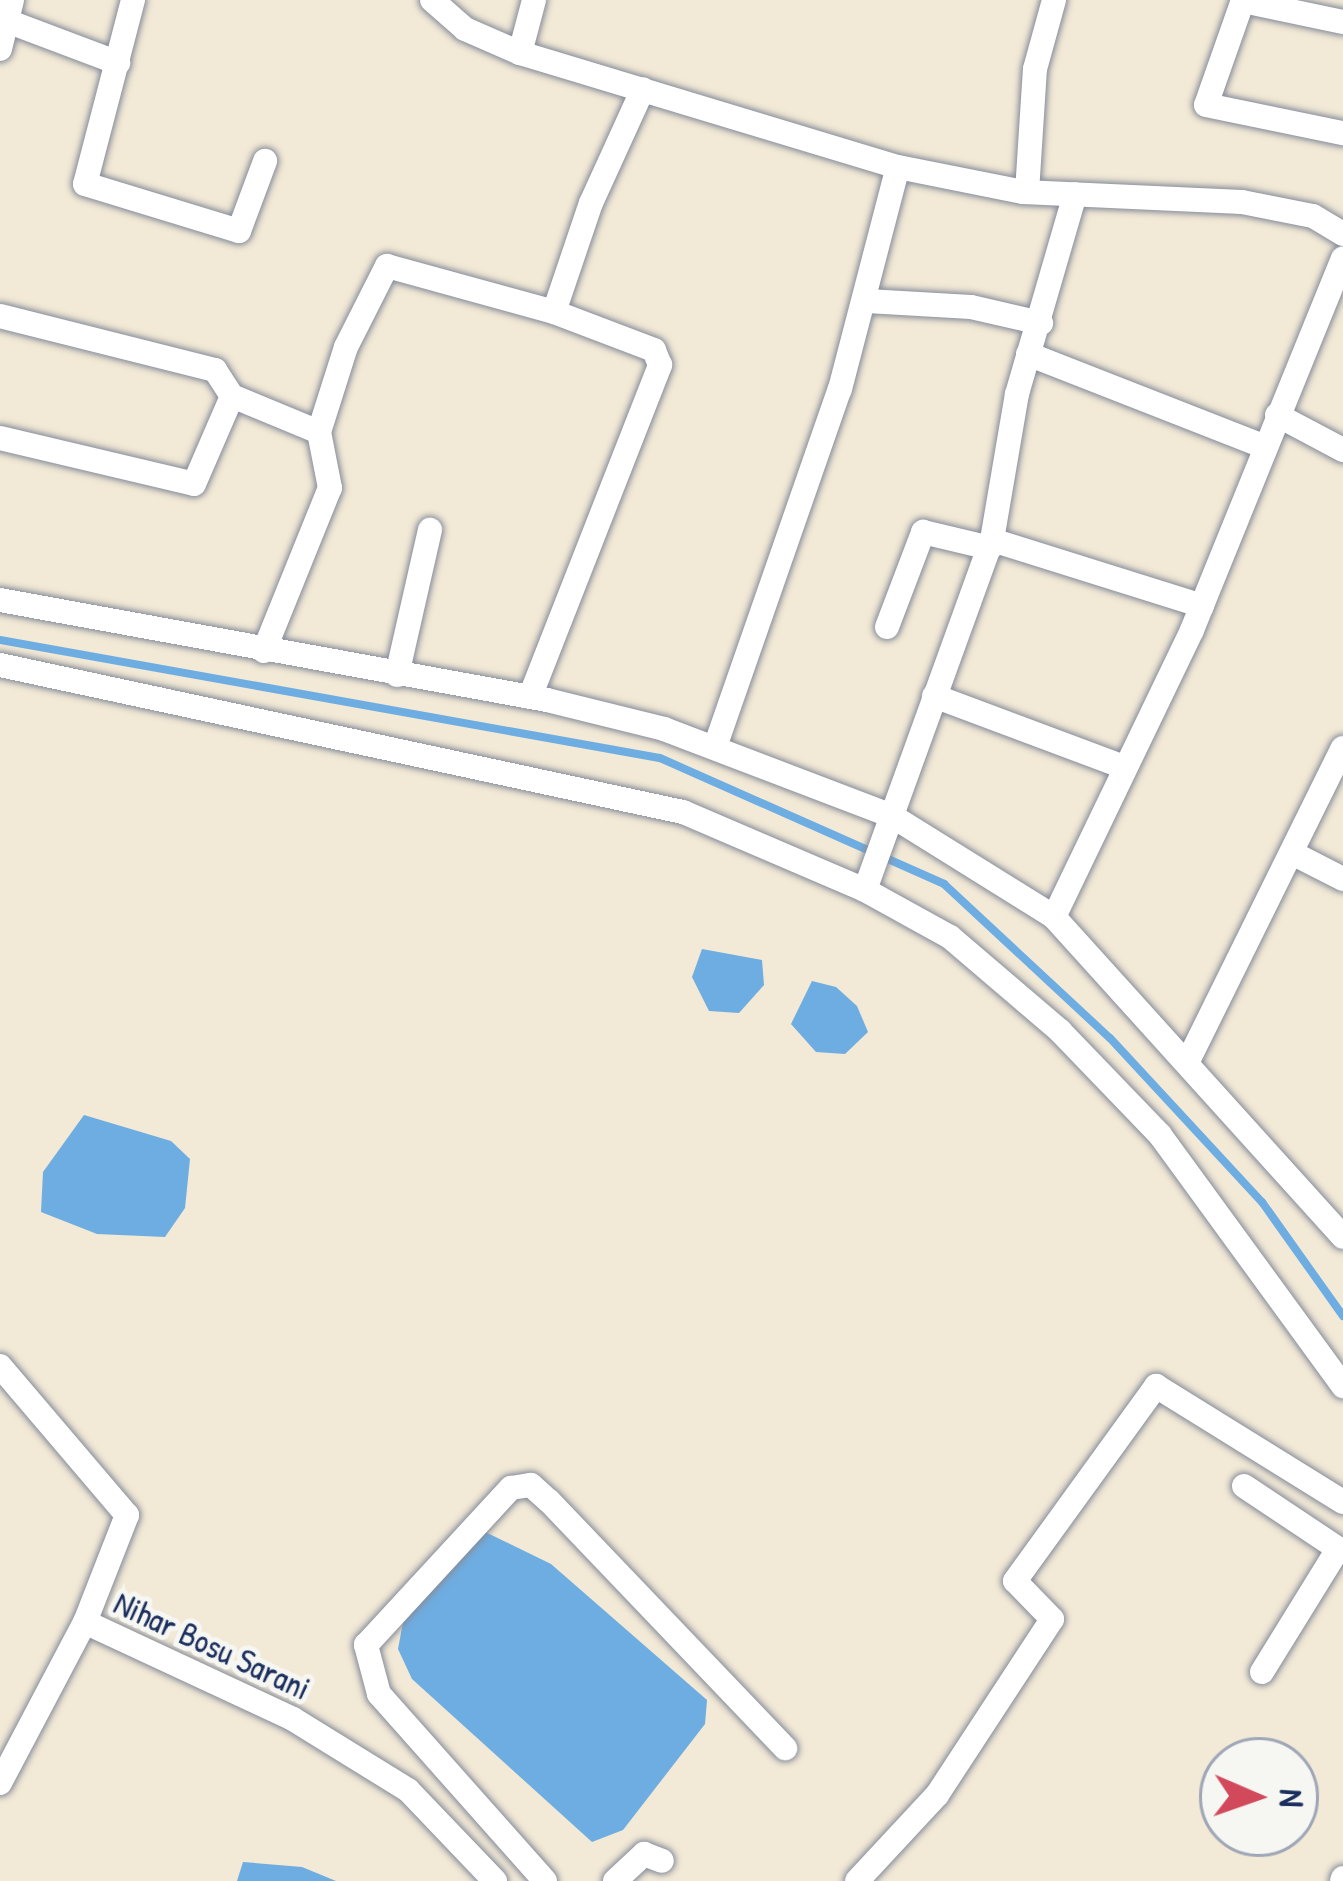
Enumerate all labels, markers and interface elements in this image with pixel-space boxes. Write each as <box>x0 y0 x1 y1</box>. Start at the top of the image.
street label: Nihar Bosu Sarani <box>108 1583 316 1709</box>
north arrow <box>1199 1737 1319 1857</box>
text: N <box>1270 1789 1314 1808</box>

